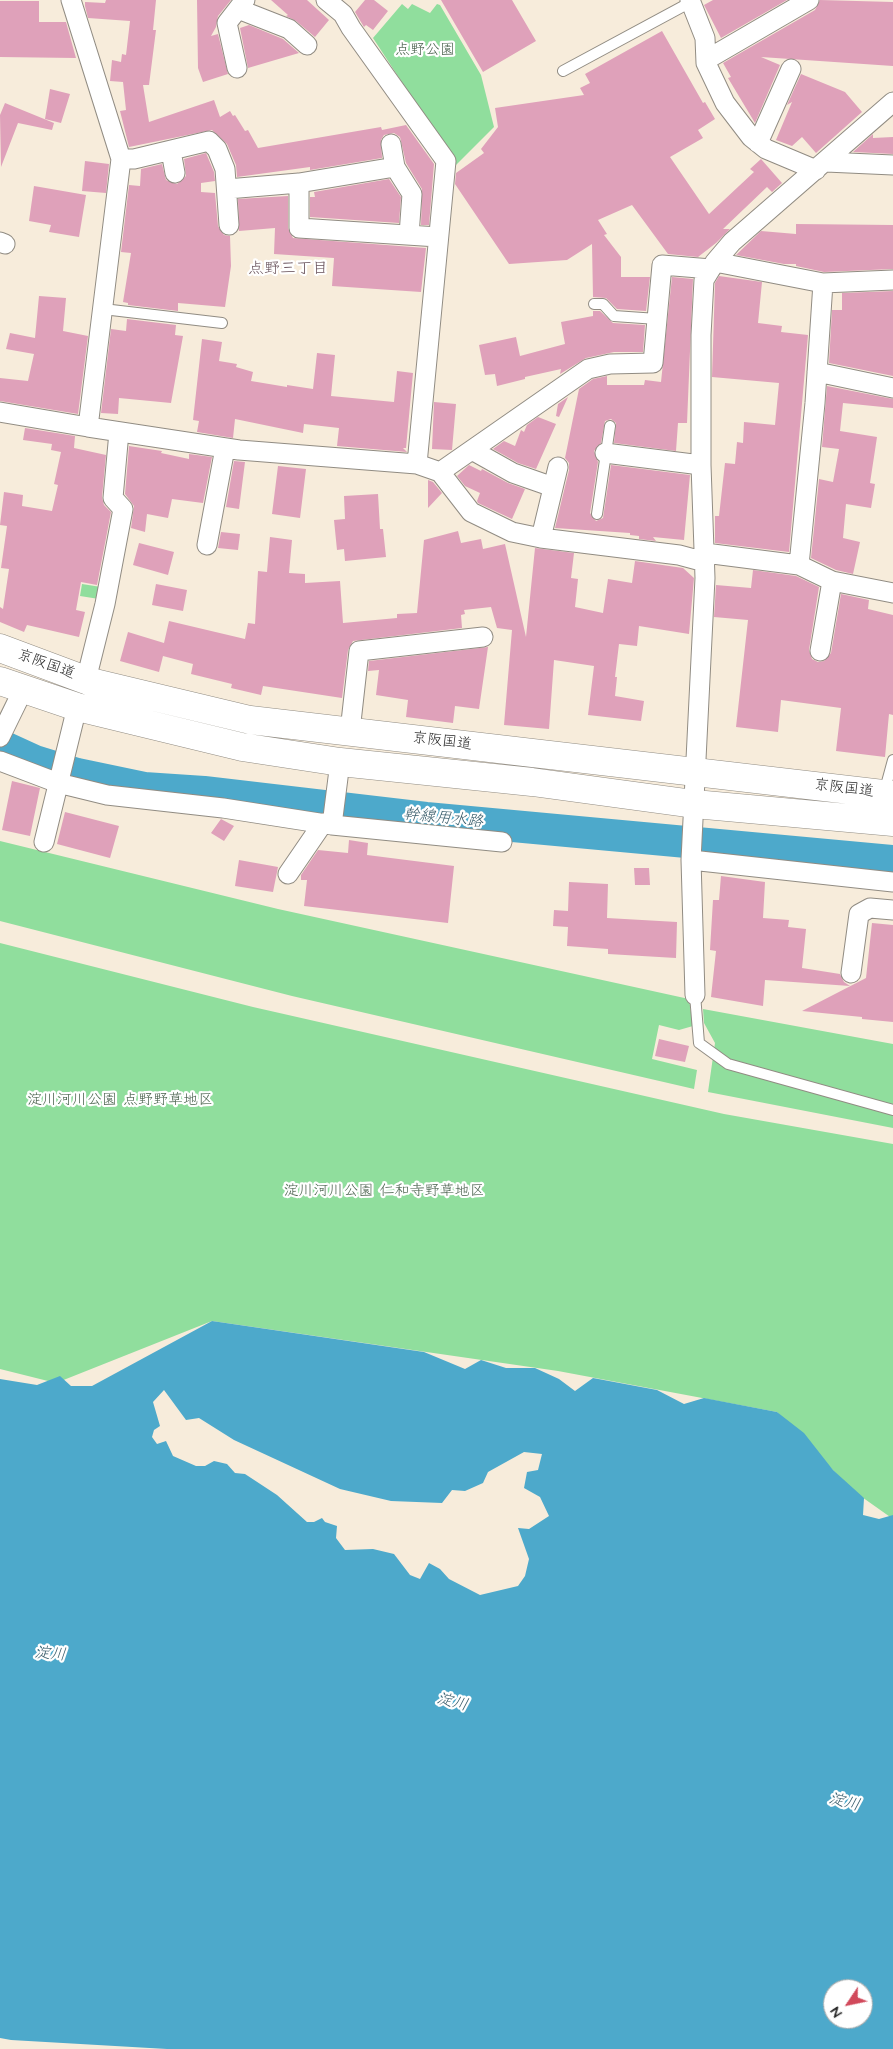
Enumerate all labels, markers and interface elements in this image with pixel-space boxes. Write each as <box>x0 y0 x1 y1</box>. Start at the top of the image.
park label: 点野公園 <box>395 42 455 60</box>
district label: 点野三丁目 <box>248 260 328 280</box>
street label: 京阪国道 <box>15 646 77 684</box>
street label: 京阪国道 <box>411 729 473 755</box>
street label: 京阪国道 <box>813 776 875 802</box>
water label: 幹線用水路 <box>402 805 484 833</box>
park label: 淀川河川公園 点野野草地区 <box>27 1092 213 1110</box>
park label: 淀川河川公園 仁和寺野草地区 <box>283 1183 485 1201</box>
water label: 淀川 <box>33 1644 67 1666</box>
water label: 淀川 <box>434 1690 470 1716</box>
water label: 淀川 <box>826 1790 862 1816</box>
north arrow <box>823 1979 873 2029</box>
text: N <box>826 2003 847 2021</box>

